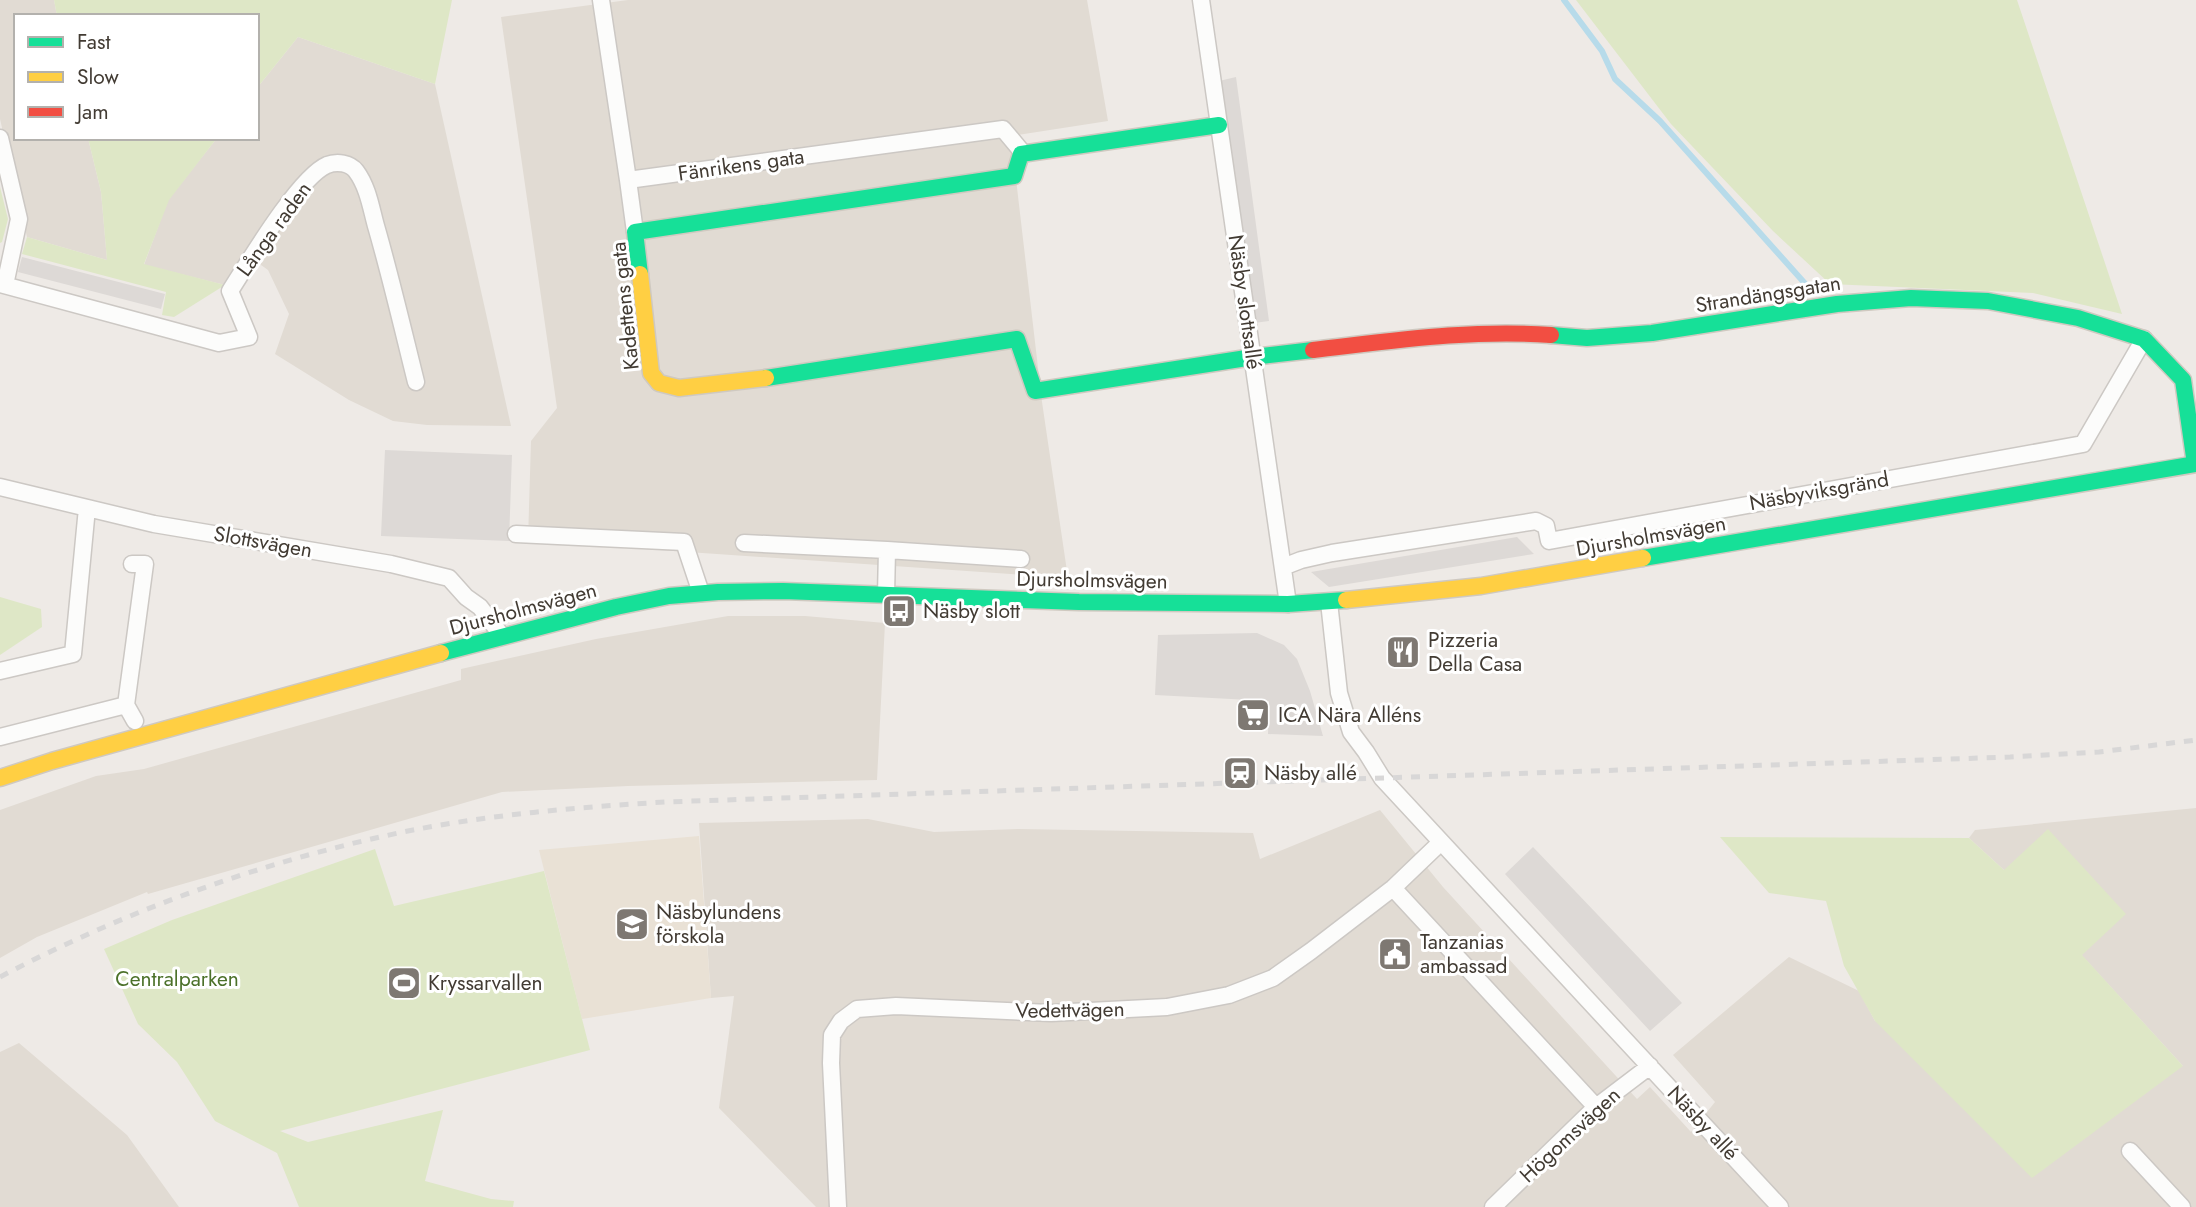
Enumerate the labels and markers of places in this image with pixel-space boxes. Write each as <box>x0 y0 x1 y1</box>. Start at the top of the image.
bus stop icon: Näsby slott <box>880 592 918 630</box>
place label: Näsby slott <box>923 596 1020 626</box>
place label: Pizzeria Della Casa <box>1428 625 1522 679</box>
restaurant icon: Pizzeria Della Casa <box>1384 633 1422 671</box>
supermarket icon: ICA Nära Alléns <box>1234 696 1272 734</box>
place label: ICA Nära Alléns <box>1278 700 1421 730</box>
station icon: Näsby allé <box>1221 754 1259 792</box>
place label: Näsby allé <box>1264 758 1357 788</box>
place label: Näsbylundens förskola <box>656 897 781 951</box>
school or university icon: Näsbylundens förskola <box>613 905 651 943</box>
place label: Tanzanias ambassad <box>1420 927 1508 981</box>
public building icon: Tanzanias ambassad <box>1376 935 1414 973</box>
sports icon: Kryssarvallen <box>385 964 423 1002</box>
place label: Kryssarvallen <box>428 968 543 998</box>

